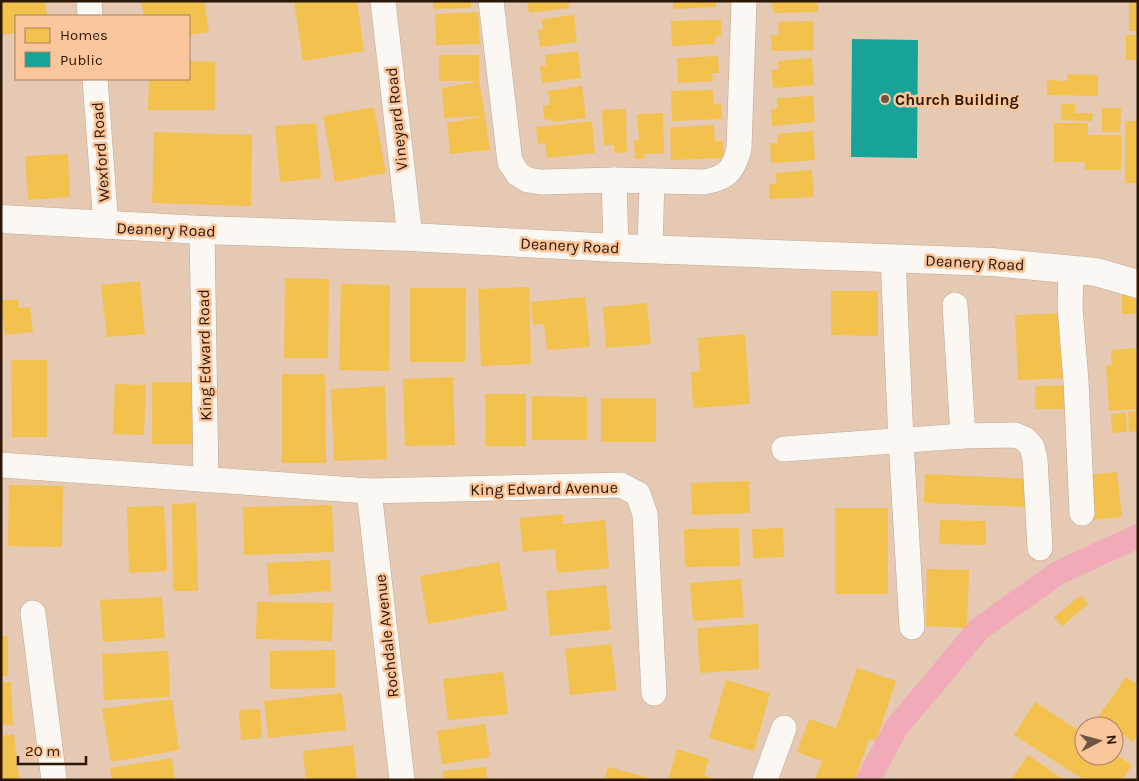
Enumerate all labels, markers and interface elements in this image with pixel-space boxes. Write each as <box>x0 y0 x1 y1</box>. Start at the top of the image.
legend <box>15 15 190 80</box>
text: Homes <box>60 26 108 44</box>
text: Public <box>60 51 103 69</box>
street label: Vineyard Road <box>382 66 411 172</box>
place label: Church Building <box>895 90 1019 109</box>
marker: Church Building <box>879 93 891 105</box>
street label: Wexford Road <box>88 101 113 203</box>
street label: Deanery Road <box>116 218 216 241</box>
street label: Deanery Road <box>520 233 620 258</box>
street label: Deanery Road <box>925 250 1025 275</box>
street label: King Edward Road <box>194 289 215 421</box>
street label: King Edward Avenue <box>470 478 618 499</box>
street label: Rochdale Avenue <box>371 573 402 699</box>
north arrow <box>1074 716 1124 766</box>
scale bar <box>18 734 85 766</box>
text: N <box>1102 734 1120 746</box>
text: 20 m <box>25 742 60 760</box>

